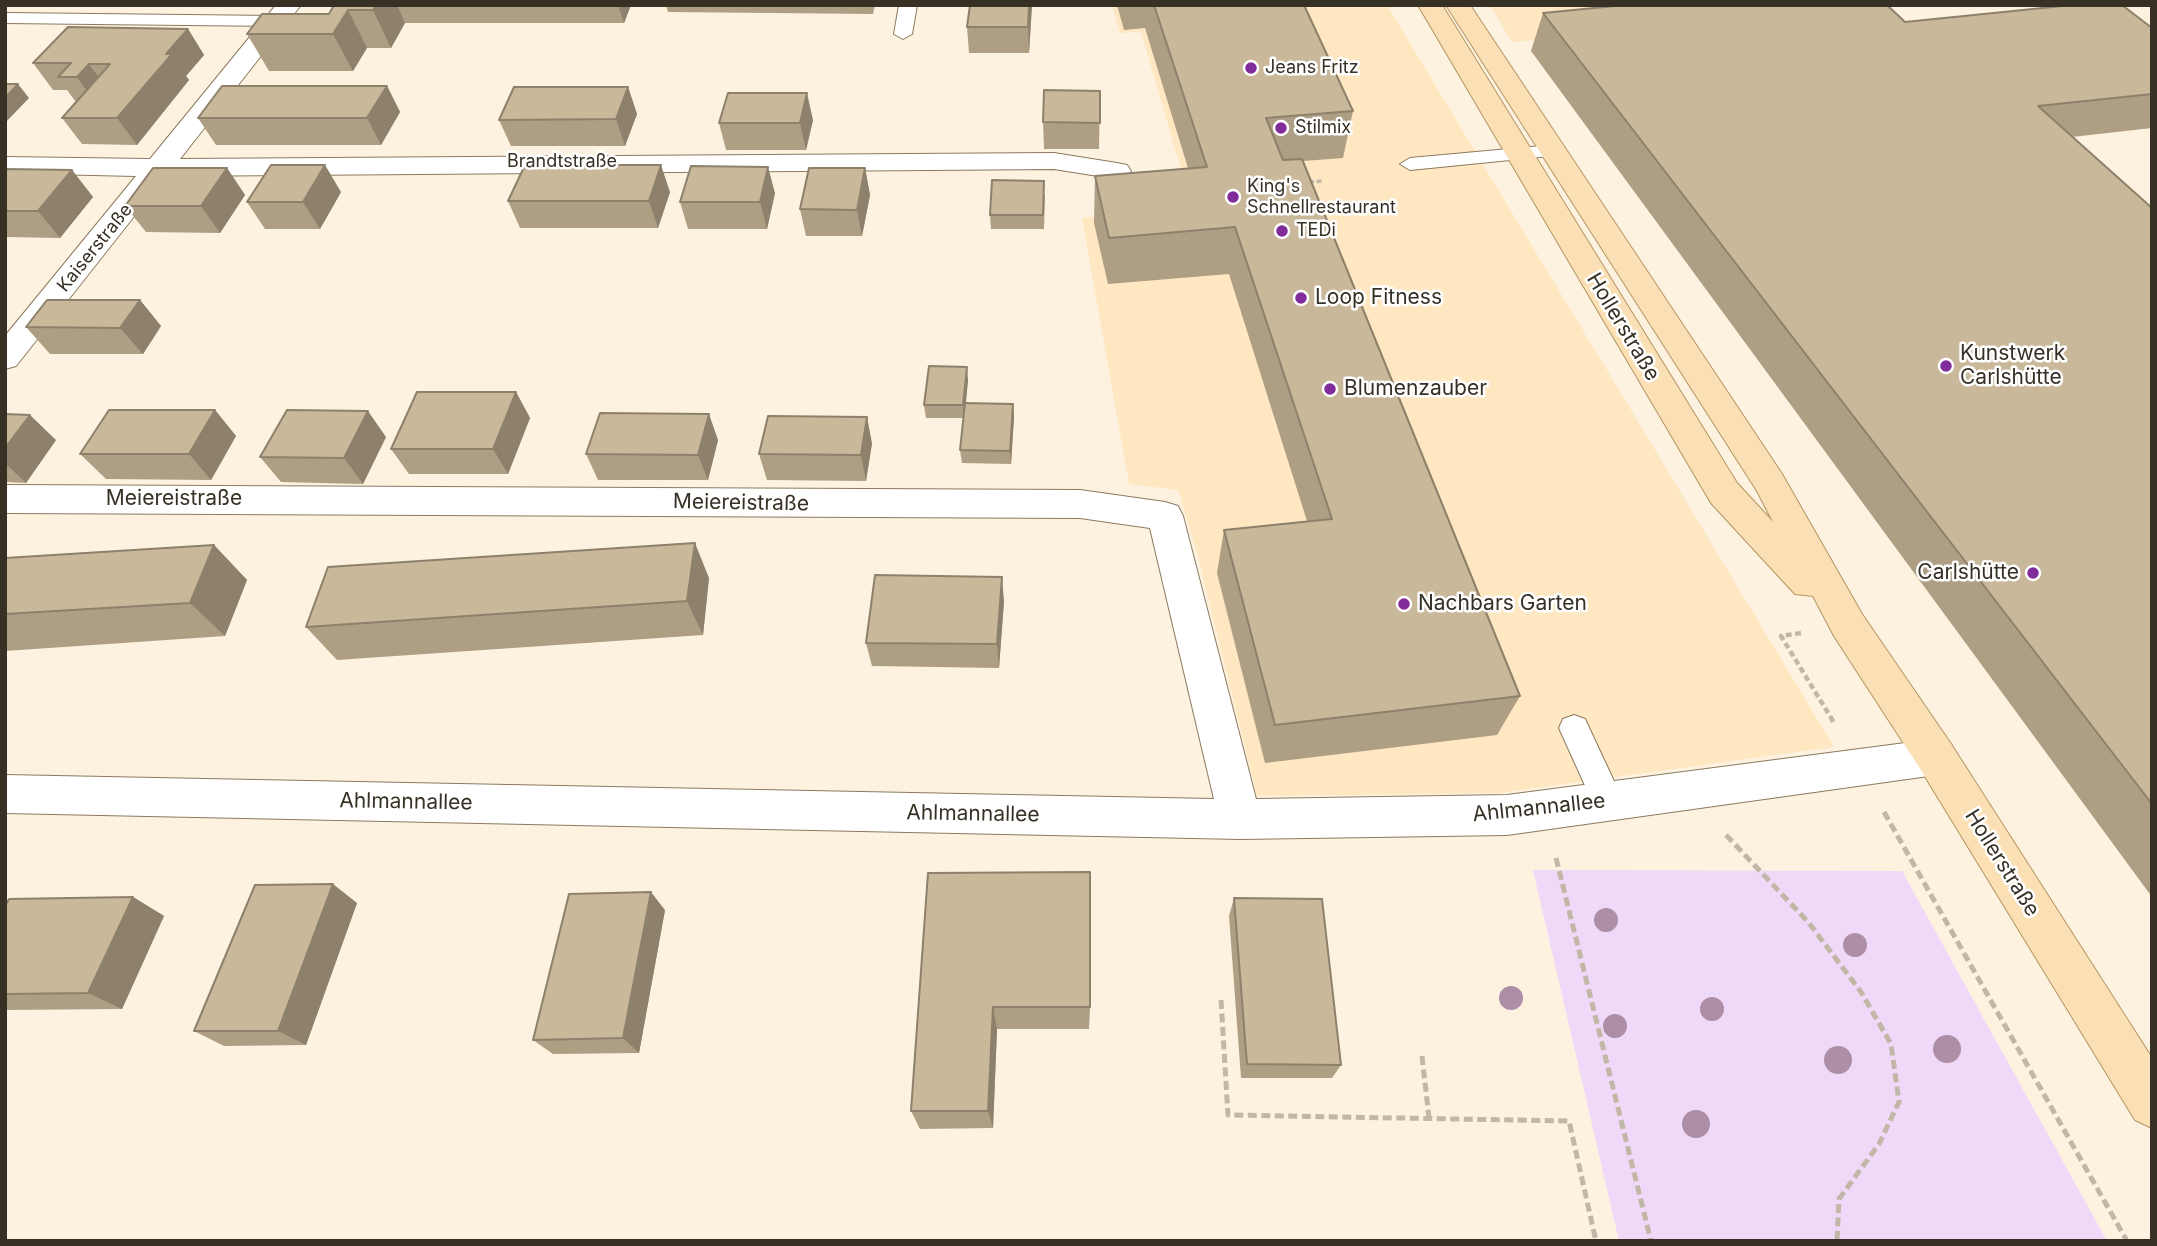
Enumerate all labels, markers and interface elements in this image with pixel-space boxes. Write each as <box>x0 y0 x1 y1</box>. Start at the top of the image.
place label: Jeans Fritz <box>1265 57 1359 79</box>
marker: Jeans Fritz <box>1243 60 1259 76</box>
place label: Stilmix <box>1295 117 1351 139</box>
marker: Stilmix <box>1273 120 1289 136</box>
street label: Brandtstraße <box>507 151 617 173</box>
place label: King's Schnellrestaurant <box>1247 176 1396 218</box>
marker: King's Schnellrestaurant <box>1225 189 1241 205</box>
street label: Kaiserstraße <box>53 200 137 296</box>
place label: TEDi <box>1296 220 1336 242</box>
marker: TEDi <box>1274 223 1290 239</box>
street label: Hollerstraße <box>1581 268 1665 386</box>
place label: Loop Fitness <box>1315 285 1442 311</box>
marker: Loop Fitness <box>1293 290 1309 306</box>
place label: Kunstwerk Carlshütte <box>1960 341 2065 391</box>
marker: Kunstwerk Carlshütte <box>1938 358 1954 374</box>
place label: Blumenzauber <box>1344 376 1487 402</box>
marker: Blumenzauber <box>1322 381 1338 397</box>
street label: Meiereistraße <box>106 486 242 512</box>
street label: Meiereistraße <box>673 489 809 517</box>
place label: Carlshütte <box>1917 560 2019 586</box>
marker: Carlshütte <box>2025 565 2041 581</box>
place label: Nachbars Garten <box>1418 591 1587 617</box>
marker: Nachbars Garten <box>1396 596 1412 612</box>
street label: Ahlmannallee <box>339 788 473 816</box>
street label: Ahlmannallee <box>1471 788 1607 828</box>
street label: Ahlmannallee <box>906 800 1040 828</box>
street label: Hollerstraße <box>1959 805 2045 921</box>

